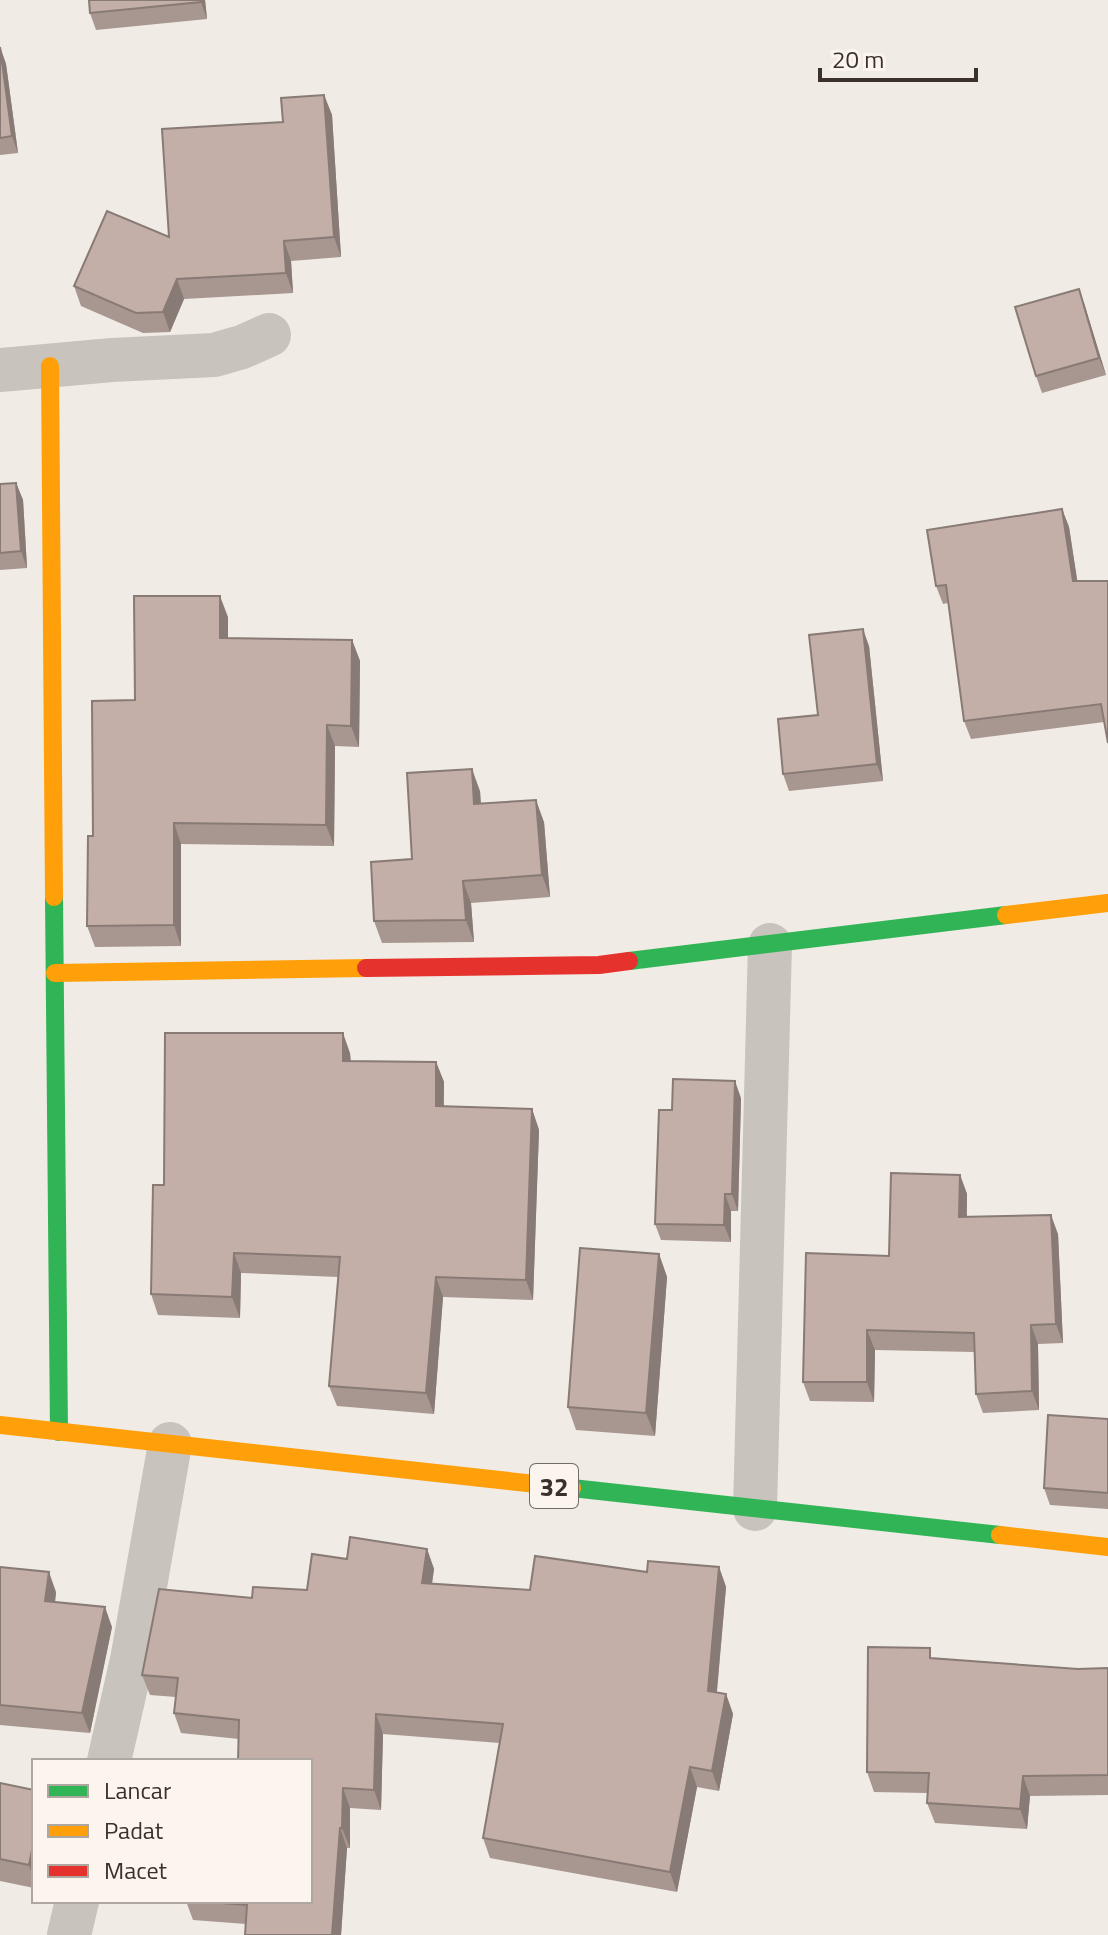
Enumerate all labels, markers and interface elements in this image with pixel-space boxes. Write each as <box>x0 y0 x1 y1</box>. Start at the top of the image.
scale bar <box>820 32 976 82</box>
text: 20 m <box>832 41 884 77</box>
road number: 32 <box>530 1464 578 1508</box>
legend <box>32 1759 312 1903</box>
text: Lancar <box>104 1772 171 1808</box>
text: Padat <box>104 1812 164 1848</box>
text: Macet <box>104 1852 168 1888</box>

